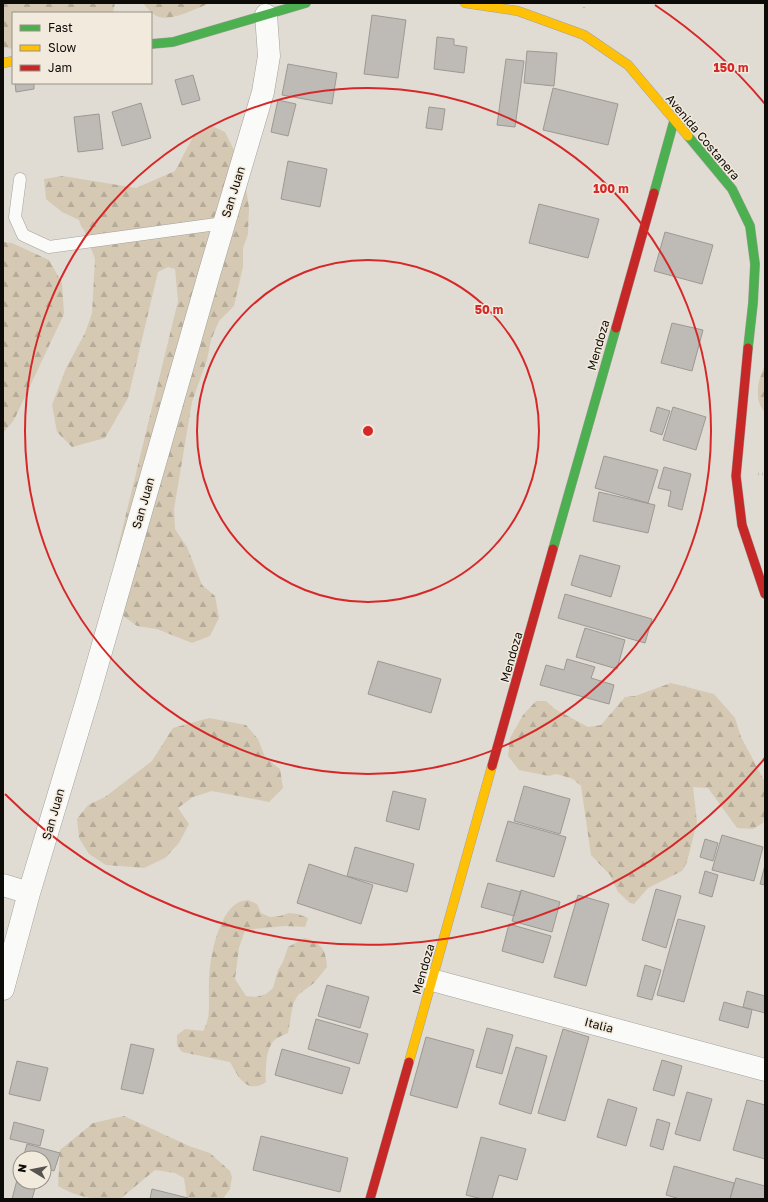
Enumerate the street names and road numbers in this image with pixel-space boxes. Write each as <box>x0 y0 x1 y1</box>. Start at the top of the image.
street label: Avenida Costanera <box>663 91 743 183</box>
street label: San Juan <box>218 165 248 219</box>
street label: Mendoza <box>584 318 612 372</box>
street label: San Juan <box>128 475 158 531</box>
street label: Mendoza <box>497 630 525 684</box>
street label: San Juan <box>38 786 68 842</box>
street label: Mendoza <box>409 942 437 996</box>
street label: Italia <box>583 1014 615 1036</box>

